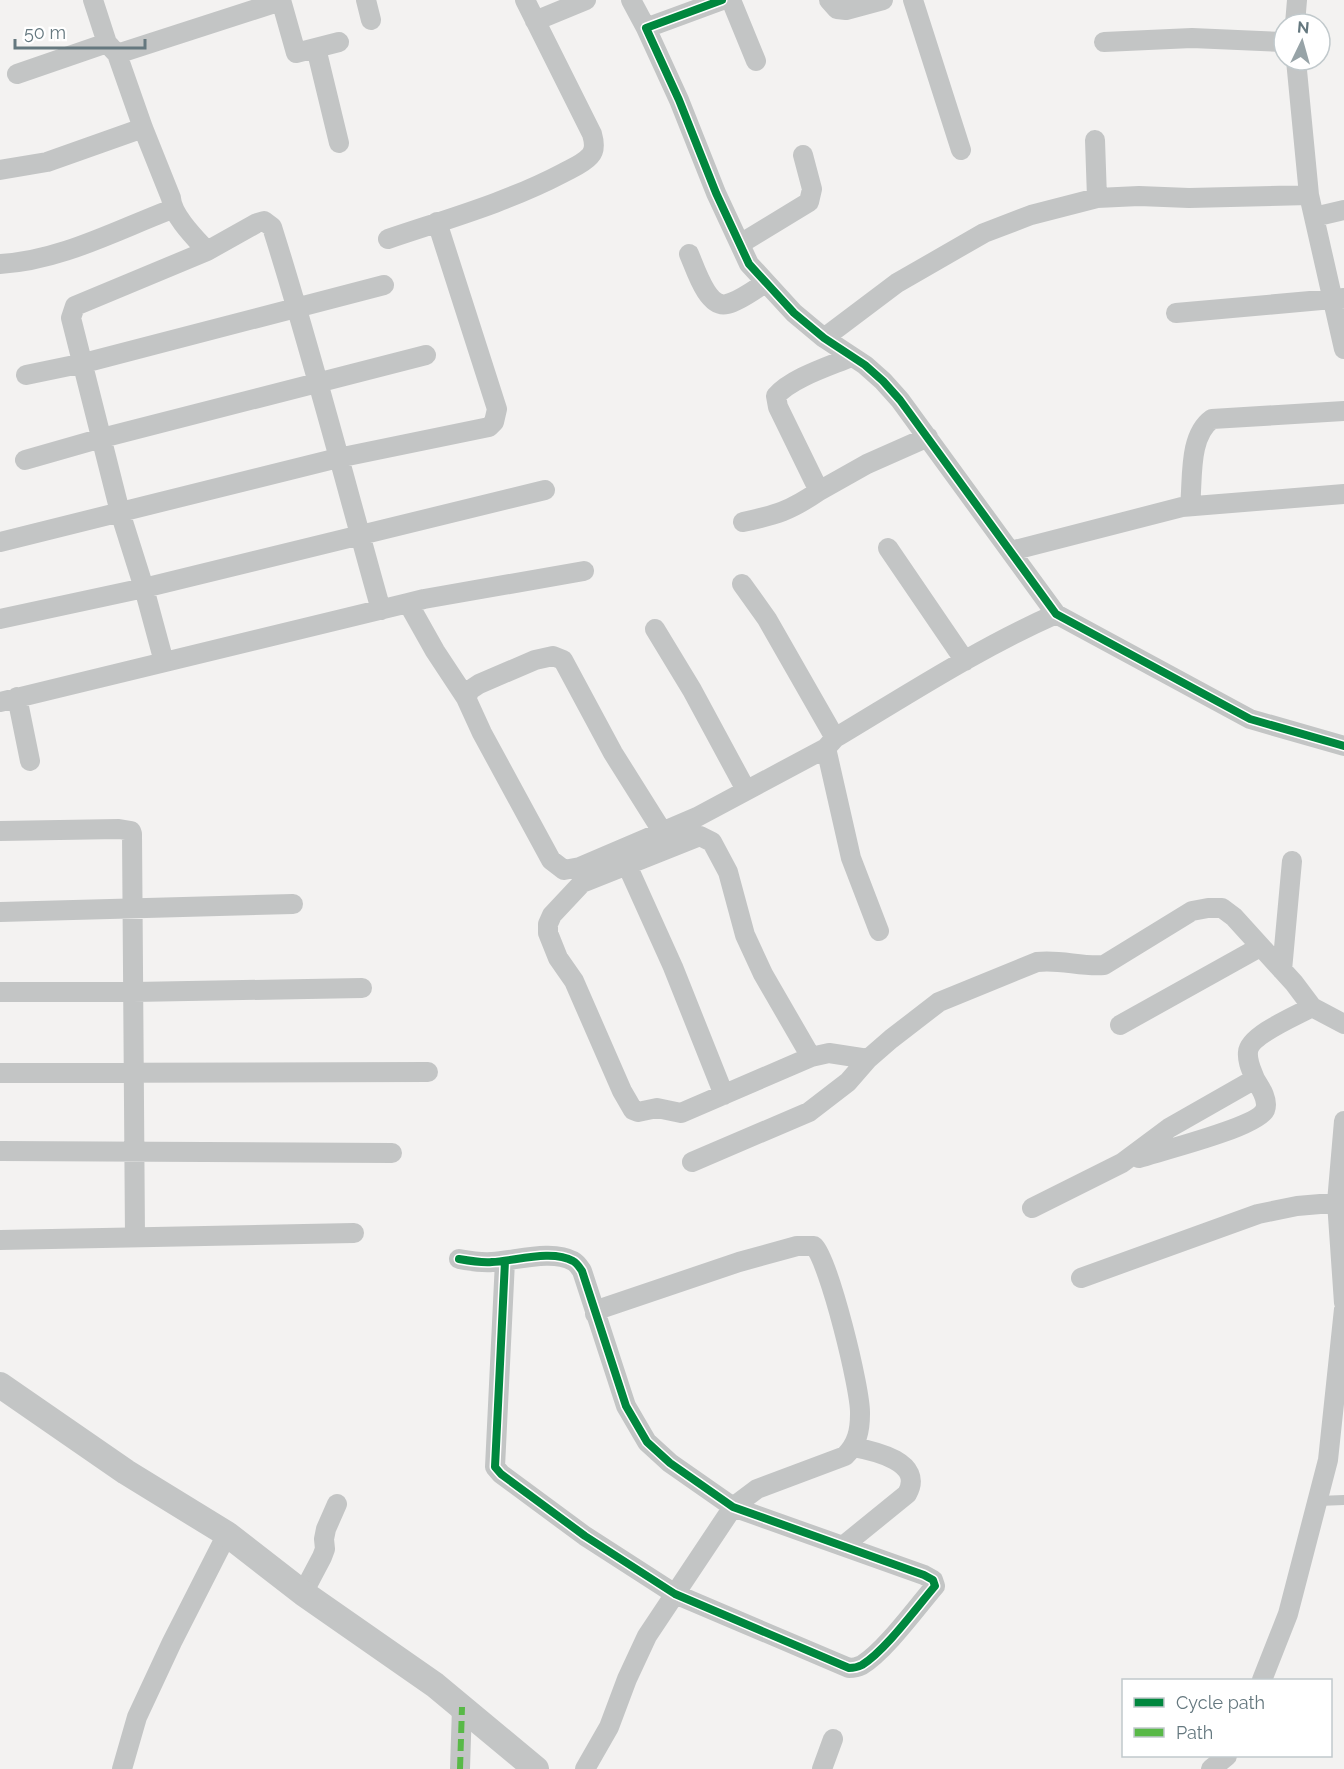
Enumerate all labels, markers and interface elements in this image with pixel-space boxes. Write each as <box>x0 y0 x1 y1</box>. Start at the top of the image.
scale bar <box>15 12 146 50</box>
north arrow <box>1272 12 1332 72</box>
text: N <box>1296 18 1310 38</box>
text: 50 m <box>24 22 66 43</box>
legend <box>1122 1679 1332 1757</box>
text: Cycle path <box>1176 1692 1265 1713</box>
text: Path <box>1176 1722 1213 1743</box>

